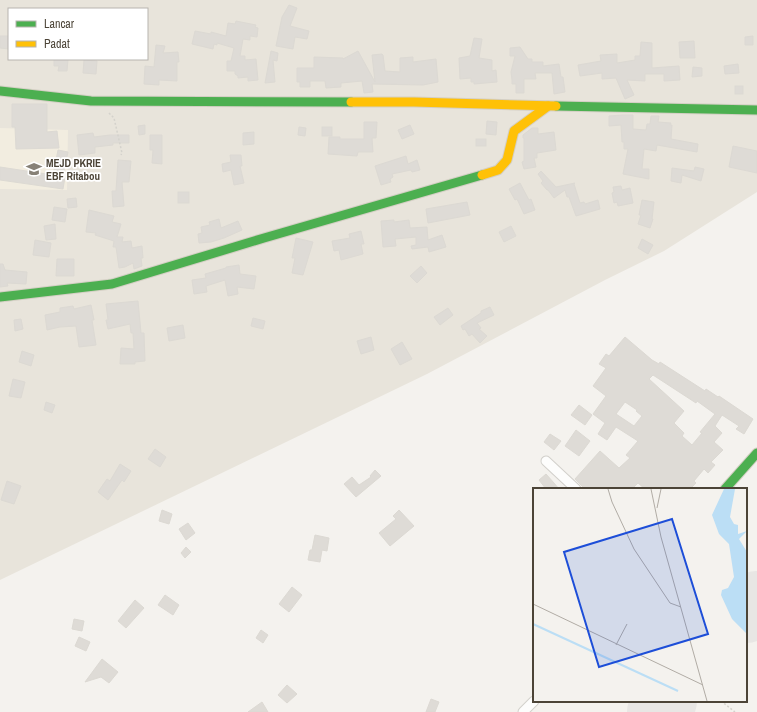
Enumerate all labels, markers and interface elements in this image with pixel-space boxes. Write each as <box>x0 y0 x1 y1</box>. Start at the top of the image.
legend <box>8 8 148 60</box>
text: Lancar <box>44 16 75 32</box>
text: Padat <box>44 36 70 52</box>
place label: MEJD PKRIE EBF Ritabou <box>46 156 101 183</box>
school or university icon: MEJD PKRIE EBF Ritabou <box>25 160 43 178</box>
inset map <box>533 488 747 702</box>

